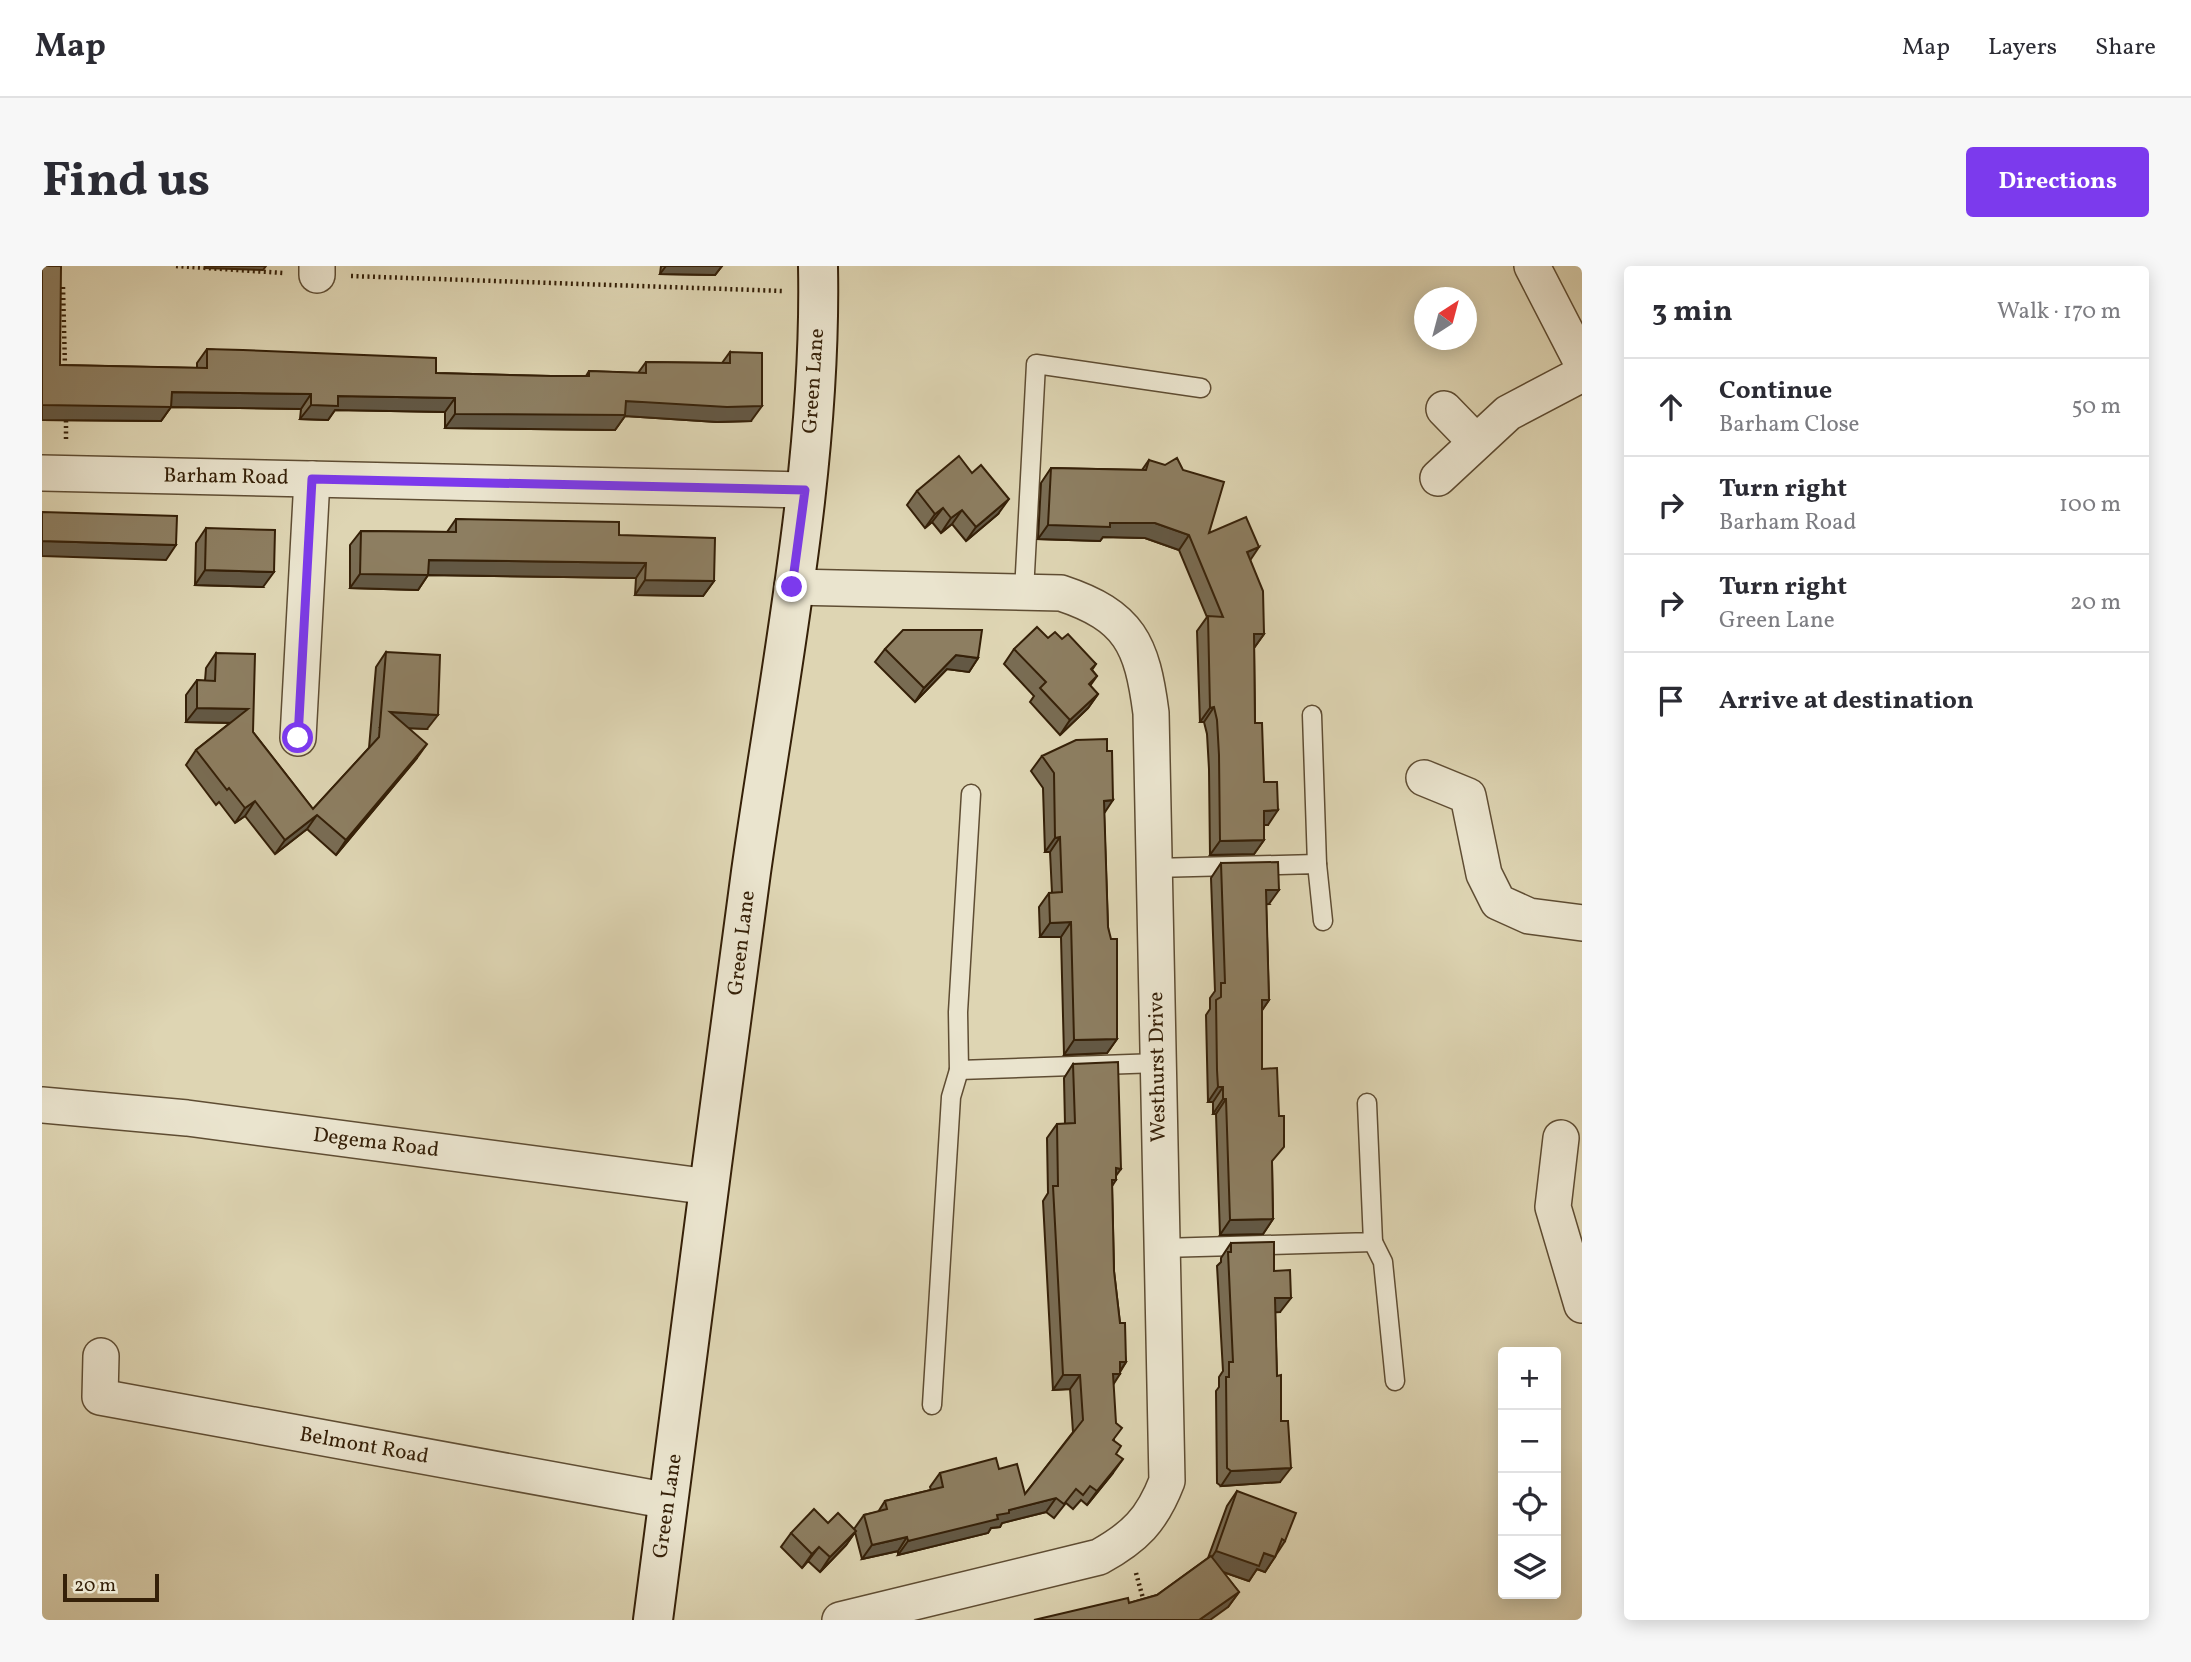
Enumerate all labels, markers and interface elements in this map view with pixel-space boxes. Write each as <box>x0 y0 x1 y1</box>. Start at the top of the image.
text: Map <box>35 25 106 71</box>
text: Map <box>1902 31 1950 65</box>
text: Layers <box>1988 31 2057 65</box>
text: Share <box>2095 31 2156 65</box>
button: Directions <box>1966 147 2149 217</box>
text: Find us <box>42 148 210 217</box>
north arrow <box>1414 287 1477 350</box>
text: 3 min <box>1652 291 1733 333</box>
text: Walk · 170 m <box>1997 296 2121 328</box>
street label: Green Lane <box>796 327 832 435</box>
text: Continue <box>1719 373 1832 409</box>
icon: ahead <box>1652 388 1690 426</box>
text: 50 m <box>2072 391 2121 423</box>
text: Barham Close <box>1719 409 1859 441</box>
street label: Barham Road <box>163 461 289 493</box>
text: Turn right <box>1719 471 1847 507</box>
icon: right <box>1652 486 1690 524</box>
text: 100 m <box>2059 489 2121 521</box>
text: Barham Road <box>1719 507 1856 539</box>
text: Turn right <box>1719 569 1847 605</box>
route end <box>776 571 807 602</box>
icon: right <box>1652 584 1690 622</box>
text: 20 m <box>2070 587 2121 619</box>
text: Green Lane <box>1719 605 1835 637</box>
icon: arrive <box>1652 682 1690 720</box>
text: Arrive at destination <box>1719 683 1974 719</box>
route start <box>282 722 313 753</box>
street label: Green Lane <box>721 889 763 997</box>
street label: Westhurst Drive <box>1142 991 1174 1143</box>
street label: Degema Road <box>311 1121 441 1165</box>
map controls <box>1498 1347 1561 1599</box>
button: + <box>1498 1347 1561 1410</box>
button: − <box>1498 1410 1561 1473</box>
street label: Belmont Road <box>297 1420 431 1472</box>
street label: Green Lane <box>646 1452 690 1560</box>
button: locate <box>1498 1473 1561 1536</box>
button: layers <box>1498 1536 1561 1599</box>
scale bar <box>63 1571 159 1603</box>
text: 20 m <box>74 1573 116 1599</box>

